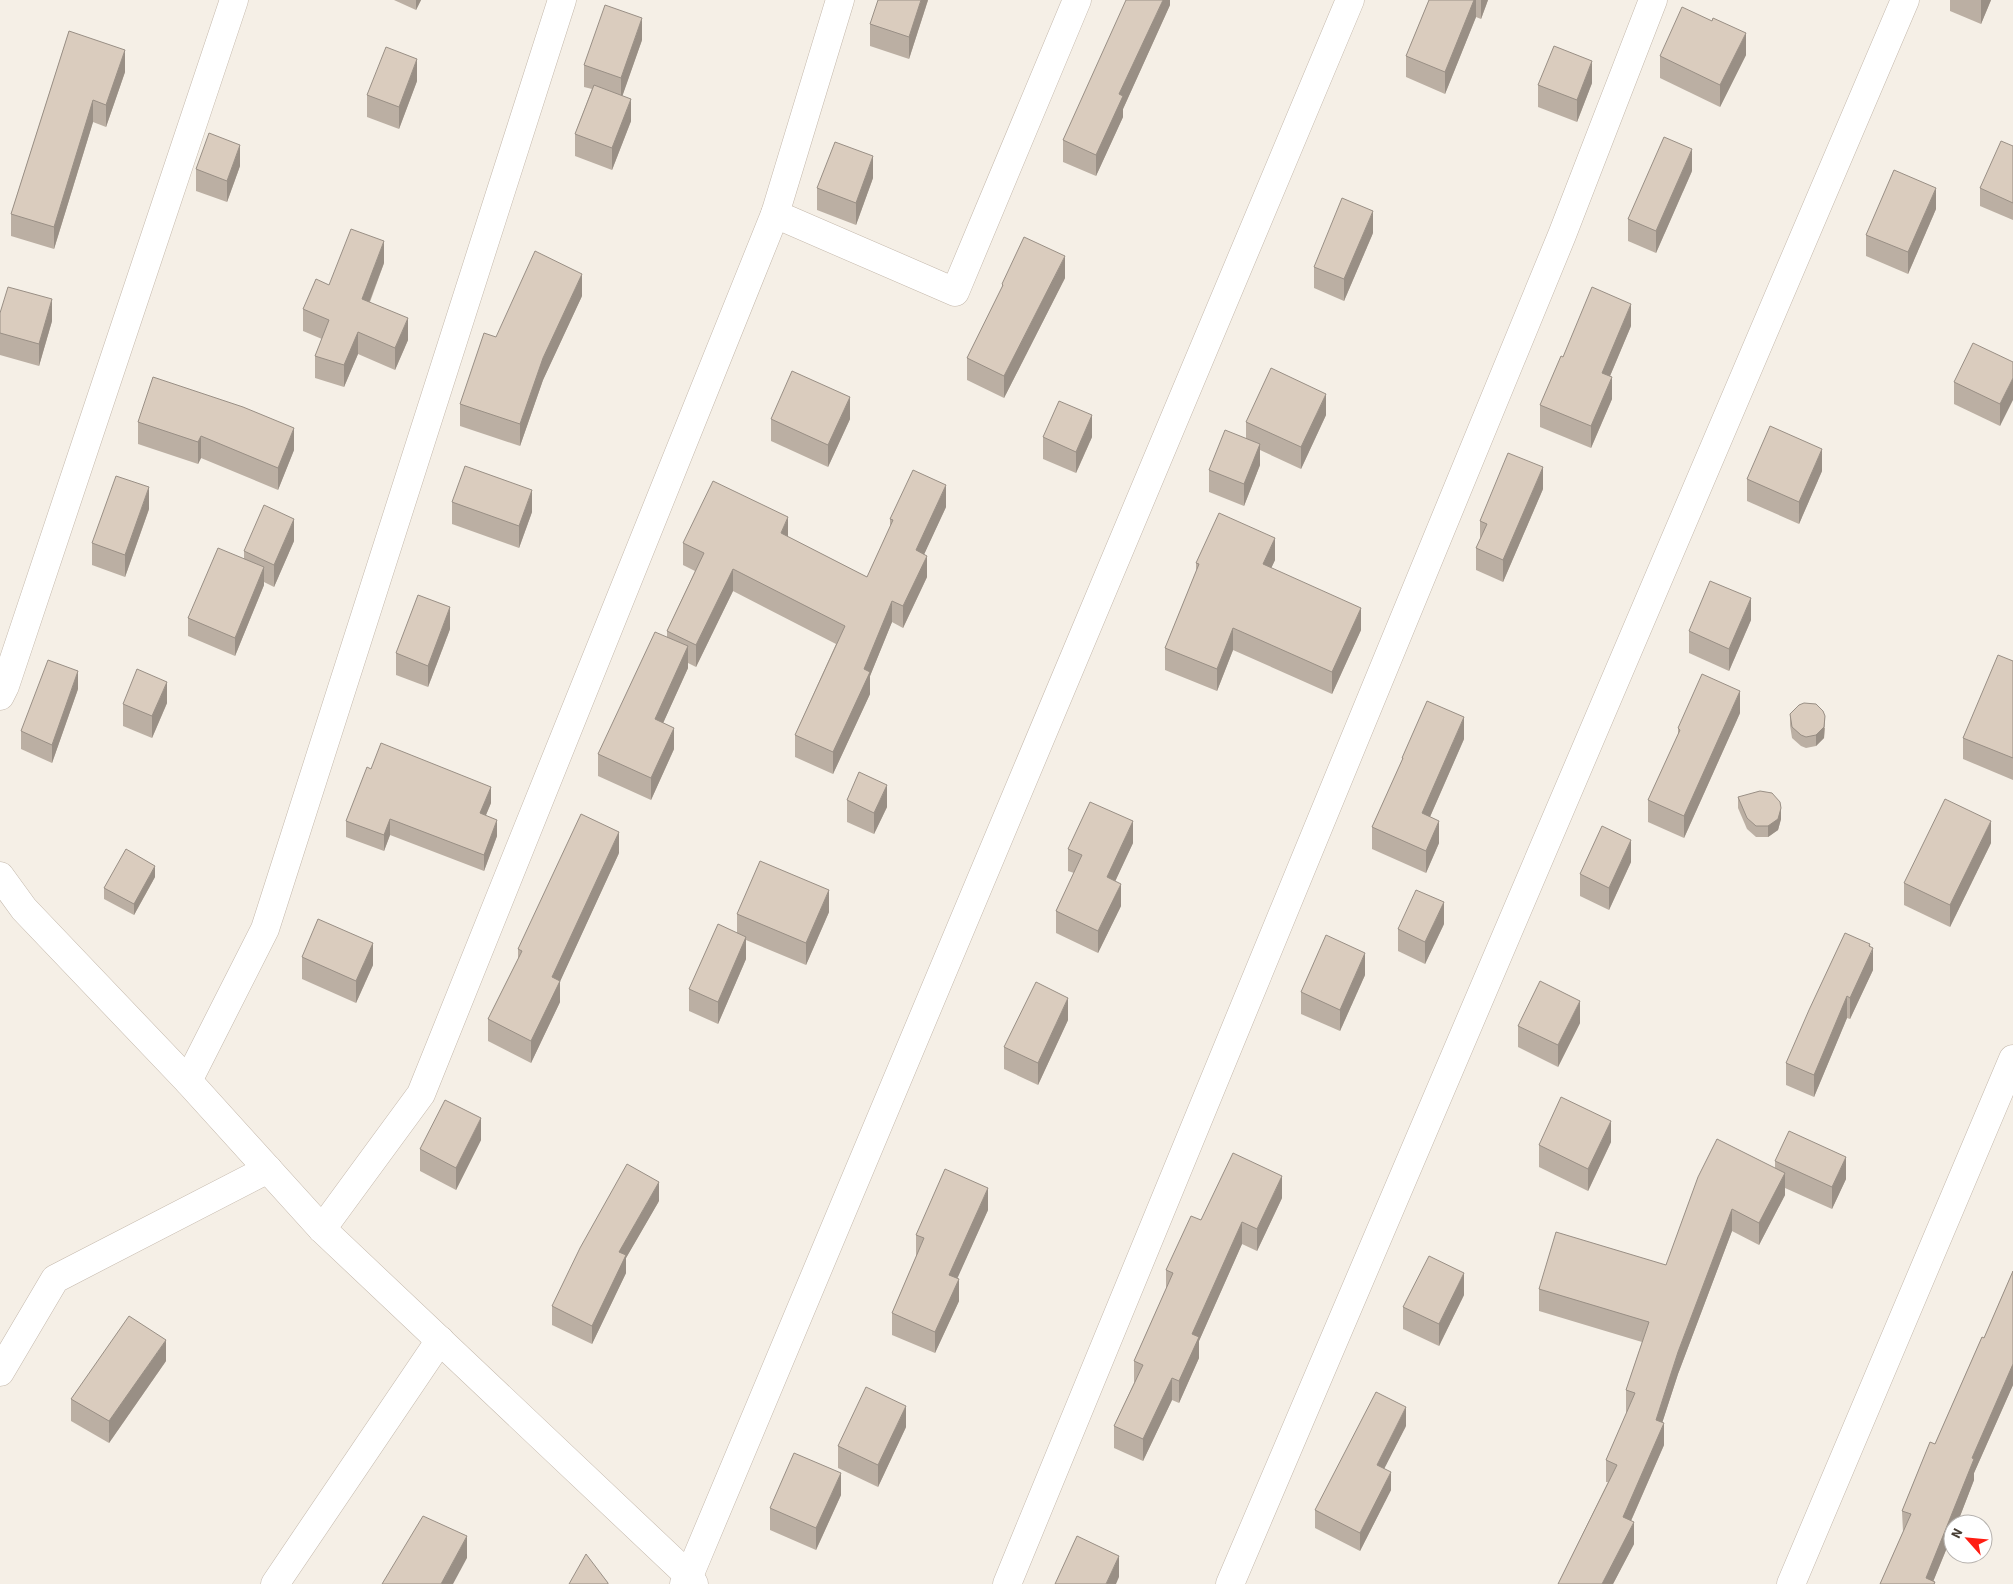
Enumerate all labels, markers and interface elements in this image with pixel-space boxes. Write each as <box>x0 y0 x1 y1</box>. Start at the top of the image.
north arrow <box>1943 1514 1993 1564</box>
text: N <box>1946 1525 1968 1542</box>

